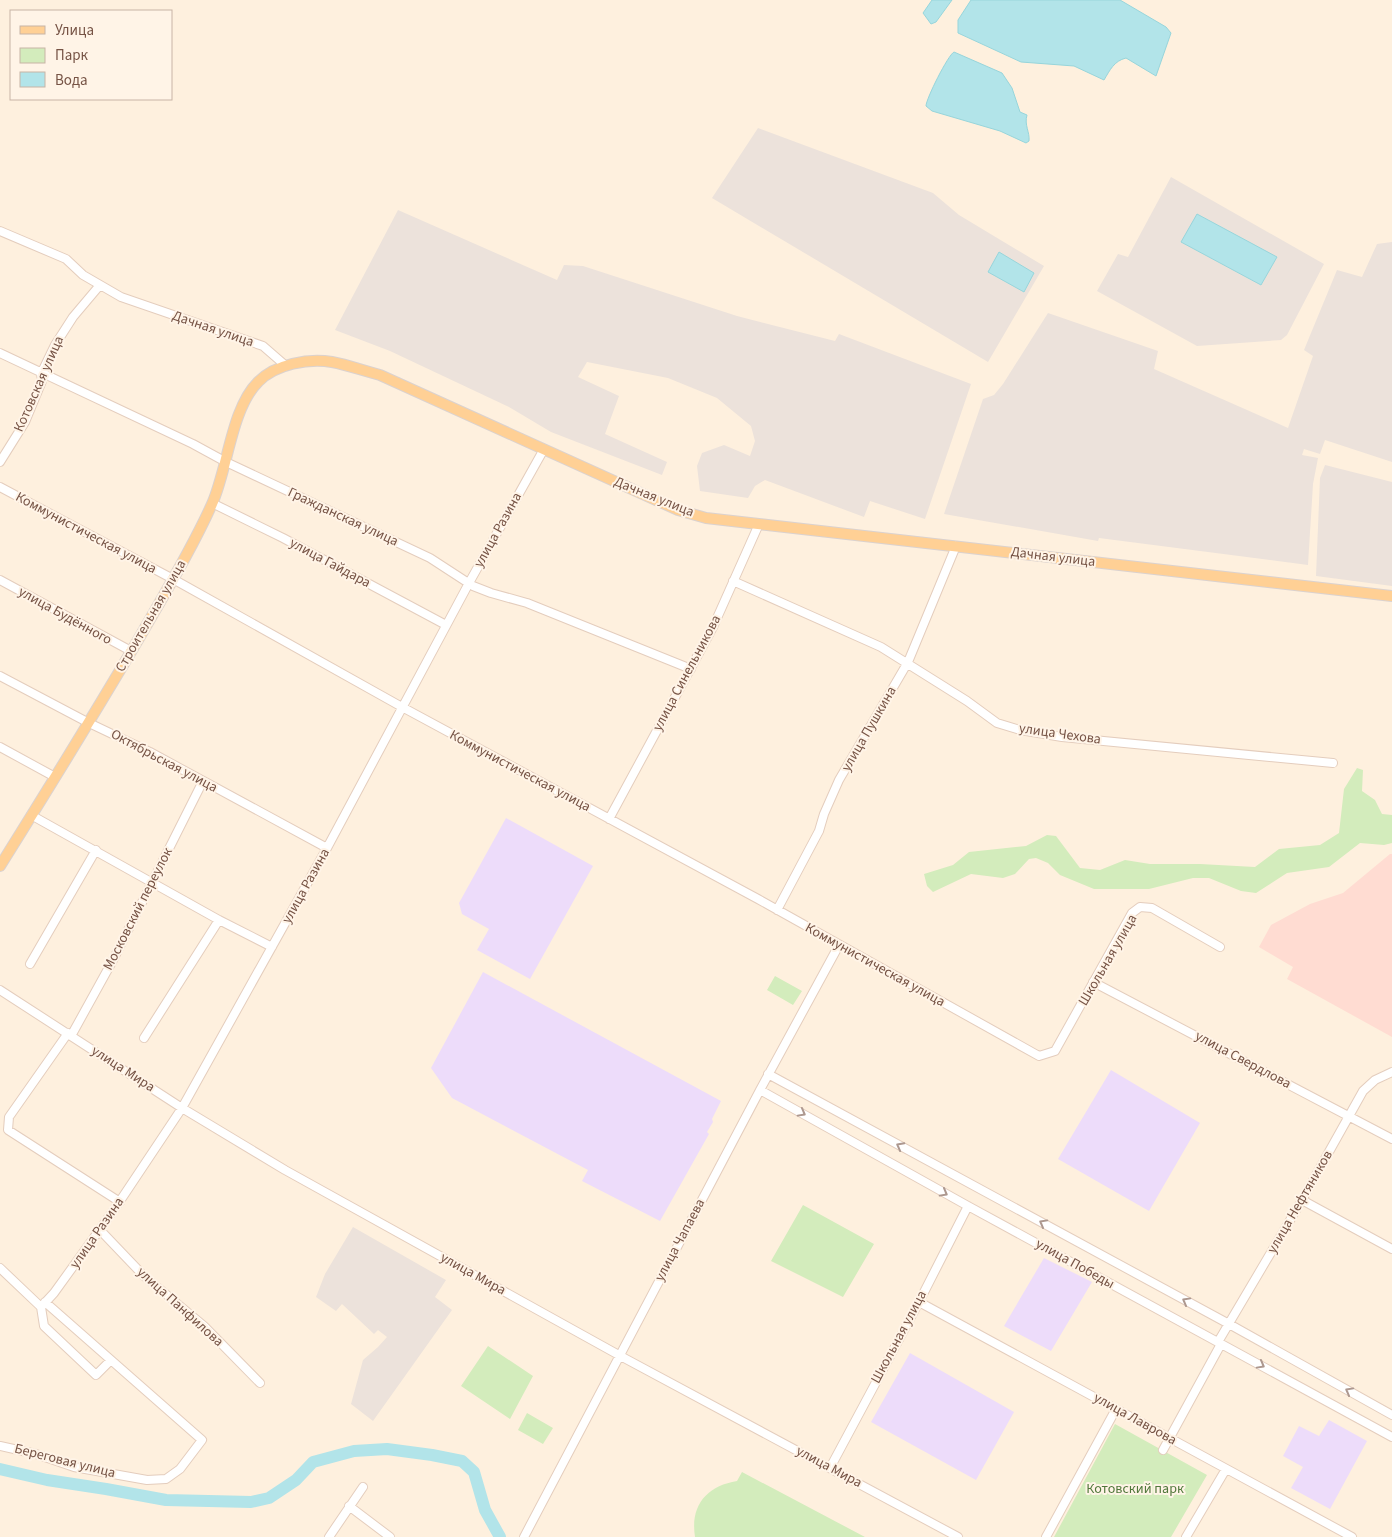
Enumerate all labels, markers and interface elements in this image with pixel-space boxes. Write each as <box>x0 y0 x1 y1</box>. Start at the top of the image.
legend <box>10 10 172 100</box>
text: Улица <box>55 20 94 41</box>
text: Парк <box>55 45 89 66</box>
text: Вода <box>55 70 88 91</box>
street label: Дачная улица <box>170 306 256 352</box>
street label: Котовская улица <box>9 333 69 435</box>
street label: Дачная улица <box>611 472 697 522</box>
street label: Гражданская улица <box>284 483 402 551</box>
street label: Коммунистическая улица <box>12 487 160 579</box>
street label: улица Разина <box>469 489 527 571</box>
street label: улица Гайдара <box>286 533 374 593</box>
street label: Дачная улица <box>1010 542 1096 572</box>
street label: Строительная улица <box>111 556 191 676</box>
street label: улица Будённого <box>15 582 115 650</box>
street label: улица Синельникова <box>648 611 726 735</box>
street label: улица Пушкина <box>837 683 901 775</box>
street label: улица Чехова <box>1018 718 1102 750</box>
street label: Октябрьская улица <box>107 724 221 798</box>
street label: Коммунистическая улица <box>446 725 594 817</box>
street label: Московский переулок <box>98 844 178 974</box>
street label: улица Разина <box>277 845 335 927</box>
street label: Школьная улица <box>1074 911 1142 1009</box>
street label: Коммунистическая улица <box>801 918 949 1012</box>
street label: улица Свердлова <box>1191 1026 1295 1094</box>
street label: улица Мира <box>87 1041 159 1097</box>
one-way arrow <box>797 1107 806 1117</box>
one-way arrow <box>897 1142 906 1152</box>
street label: улица Нефтяников <box>1262 1147 1338 1257</box>
one-way arrow <box>939 1186 948 1196</box>
street label: улица Разина <box>65 1193 129 1273</box>
street label: улица Чапаева <box>650 1195 710 1285</box>
one-way arrow <box>1039 1219 1048 1229</box>
street label: улица Победы <box>1032 1234 1118 1294</box>
street label: улица Мира <box>437 1248 509 1300</box>
street label: улица Панфилова <box>132 1262 228 1352</box>
street label: Школьная улица <box>866 1287 932 1387</box>
one-way arrow <box>1182 1297 1191 1307</box>
one-way arrow <box>1255 1359 1264 1369</box>
street label: улица Лаврова <box>1090 1388 1180 1450</box>
one-way arrow <box>1346 1388 1355 1398</box>
street label: Береговая улица <box>12 1439 118 1483</box>
street label: улица Мира <box>792 1441 866 1493</box>
park label: Котовский парк <box>1086 1479 1184 1499</box>

